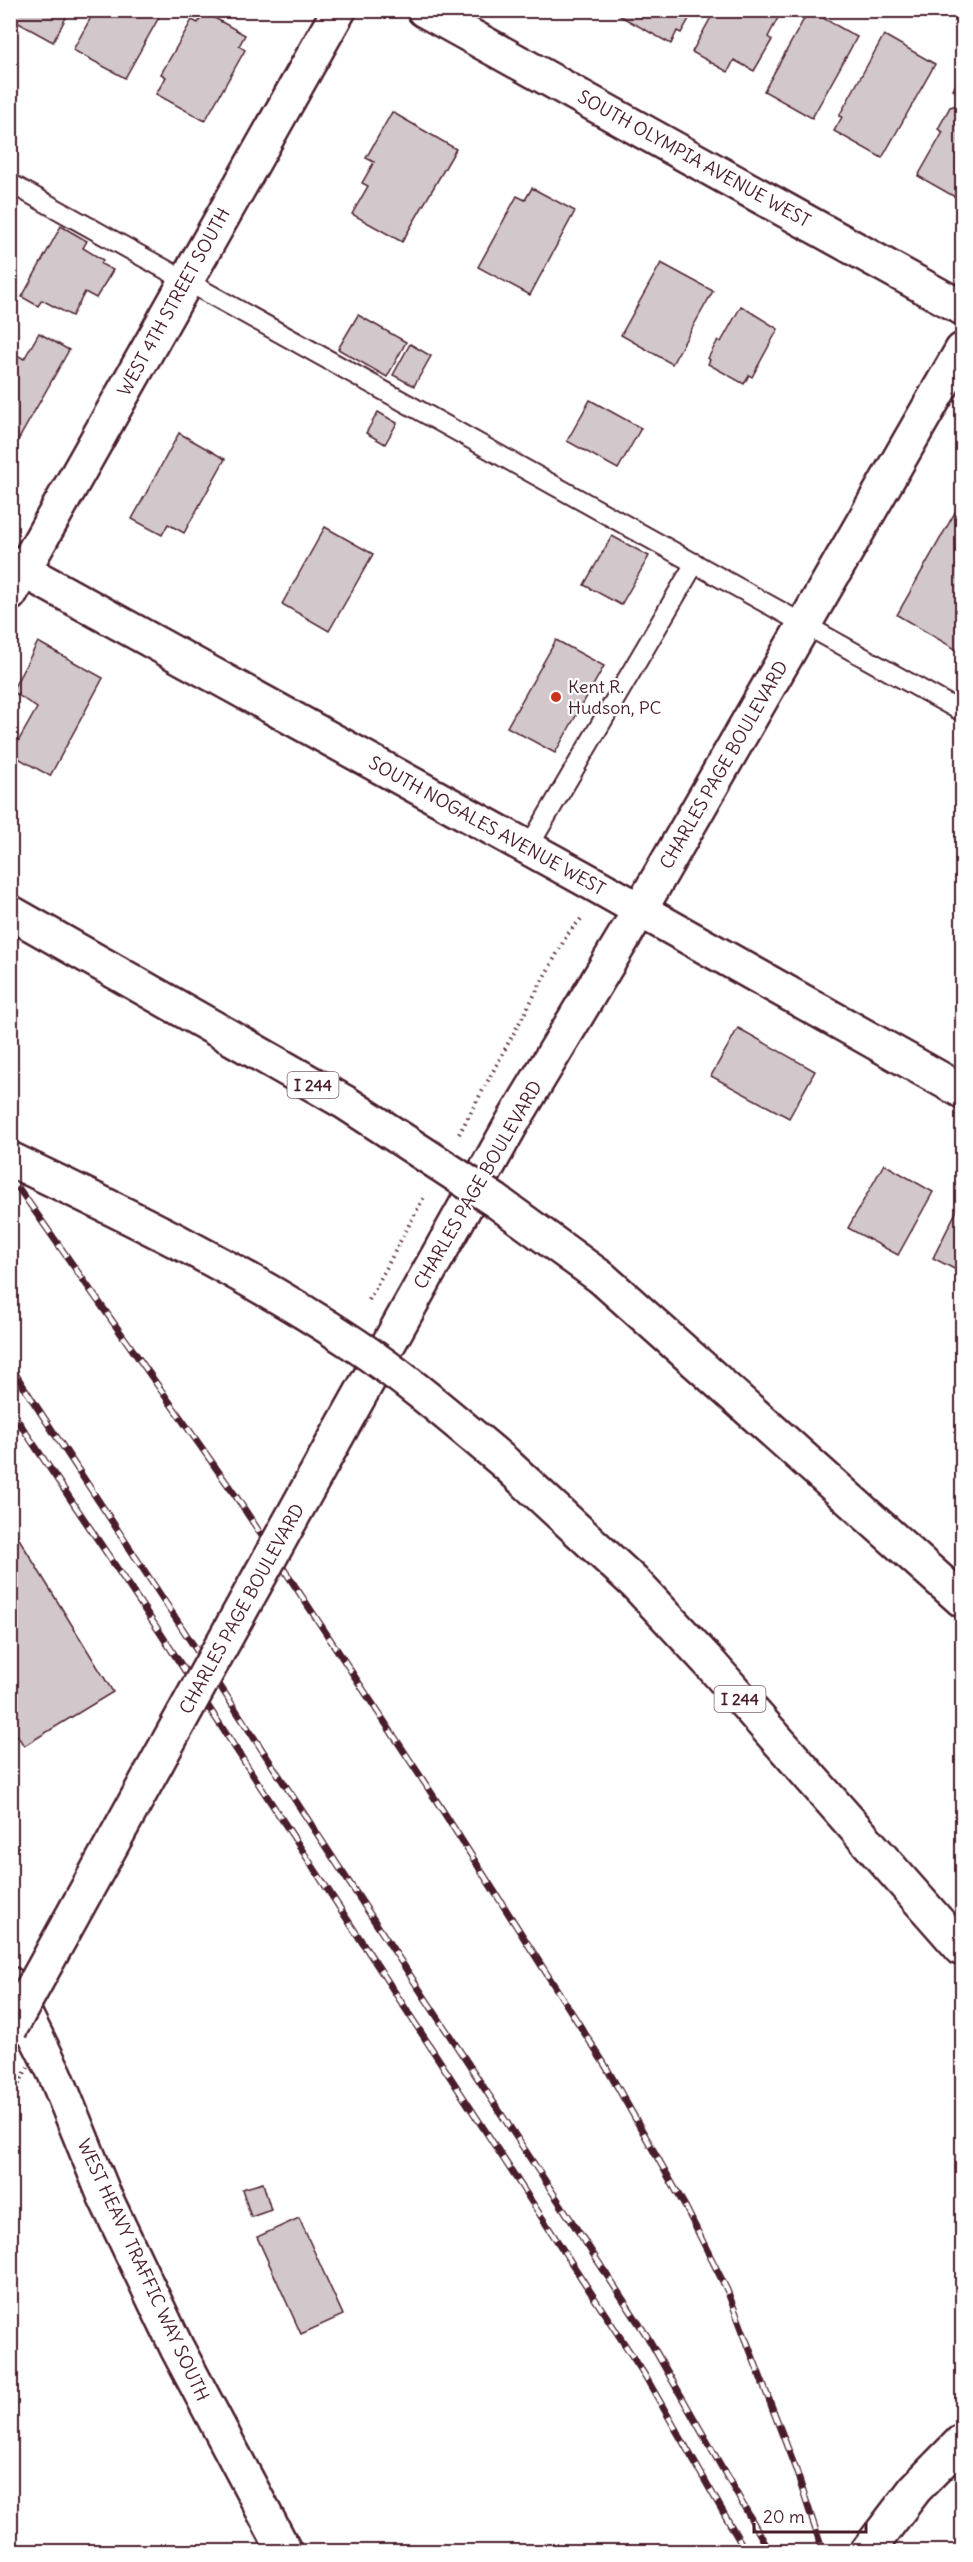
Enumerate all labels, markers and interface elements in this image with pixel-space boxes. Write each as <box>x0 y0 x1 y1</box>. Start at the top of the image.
street label: SOUTH OLYMPIA AVENUE WEST <box>574 85 815 232</box>
street label: WEST 4TH STREET SOUTH <box>112 204 235 400</box>
street label: CHARLES PAGE BOULEVARD <box>654 656 793 873</box>
place label: Kent R. Hudson, PC <box>568 675 662 719</box>
marker: Kent R. Hudson, PC <box>549 690 563 704</box>
street label: SOUTH NOGALES AVENUE WEST <box>365 751 610 900</box>
road number: I 244 <box>288 1072 338 1098</box>
street label: CHARLES PAGE BOULEVARD <box>408 1076 547 1293</box>
street label: CHARLES PAGE BOULEVARD <box>174 1500 309 1718</box>
road number: I 244 <box>714 1686 766 1712</box>
street label: WEST HEAVY TRAFFIC WAY SOUTH <box>72 2135 214 2405</box>
scale bar <box>754 2496 866 2534</box>
text: 20 m <box>763 2505 805 2528</box>

